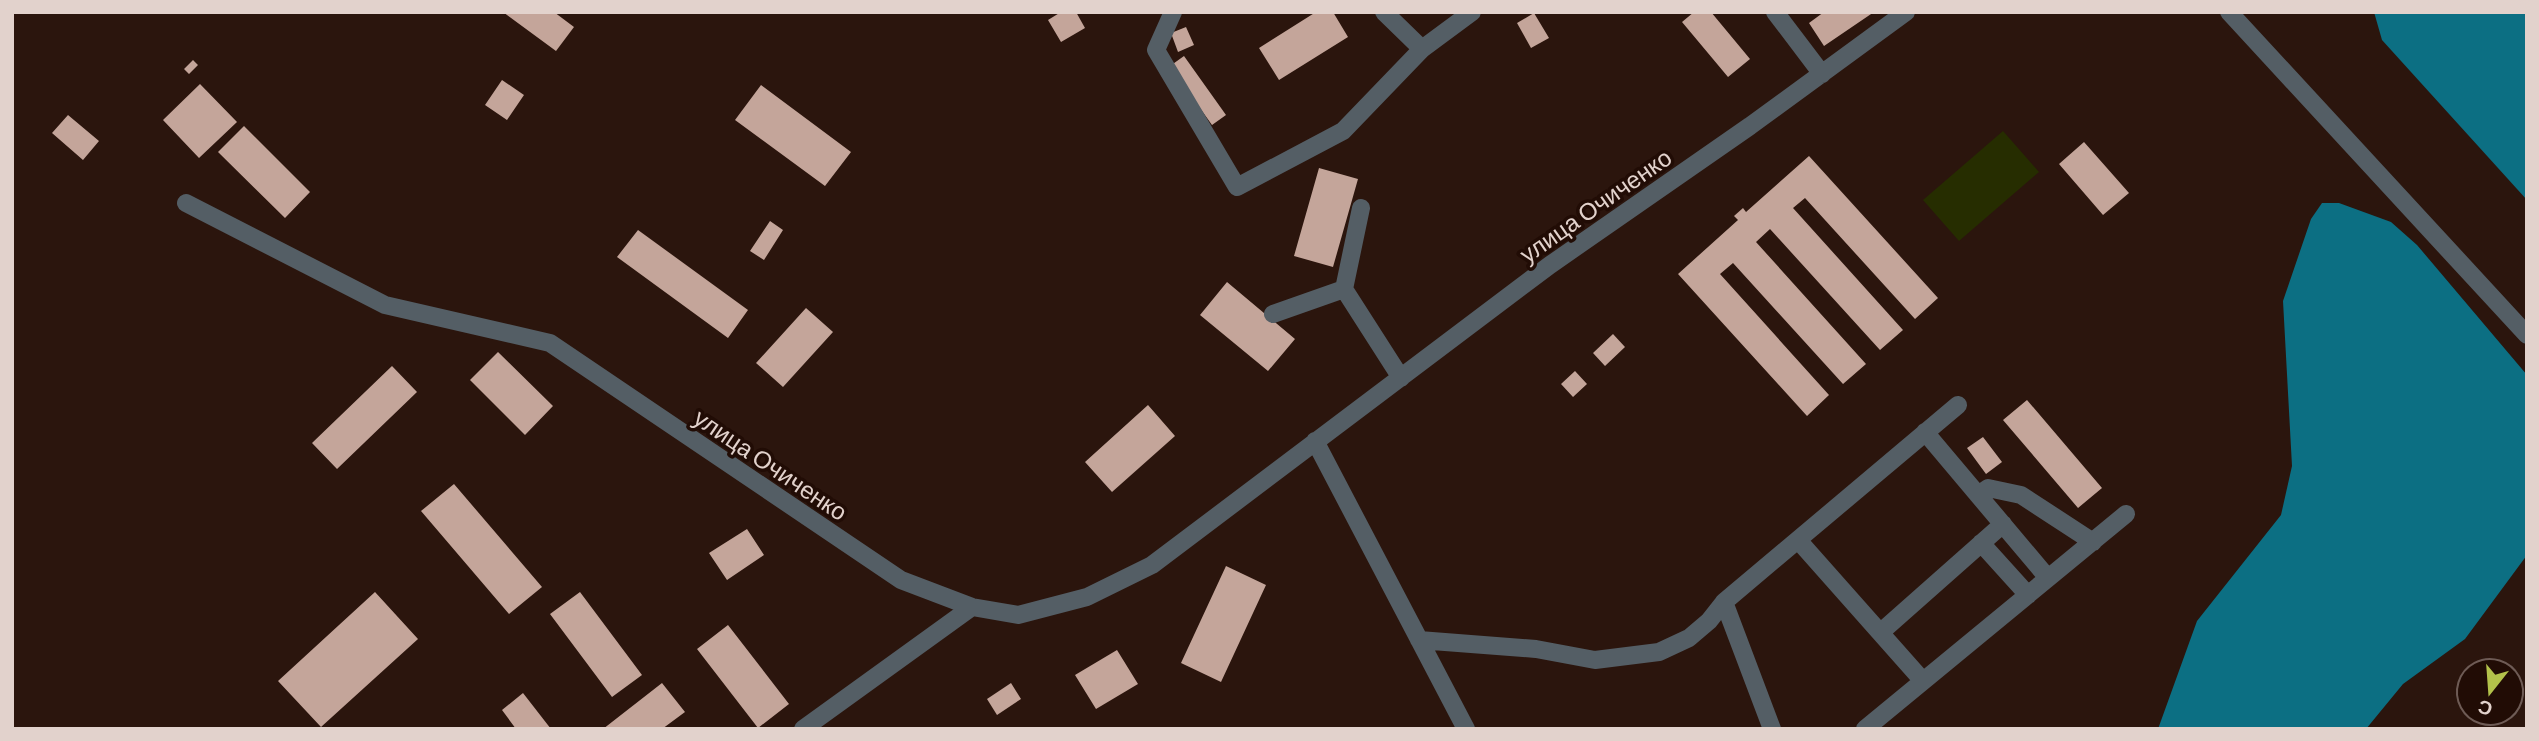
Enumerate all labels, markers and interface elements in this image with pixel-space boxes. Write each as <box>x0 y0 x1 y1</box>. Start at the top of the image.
street label: улица Очиченко <box>1514 142 1676 268</box>
street label: улица Очиченко <box>689 402 853 526</box>
north arrow <box>2455 657 2525 727</box>
text: С <box>2475 696 2495 722</box>

